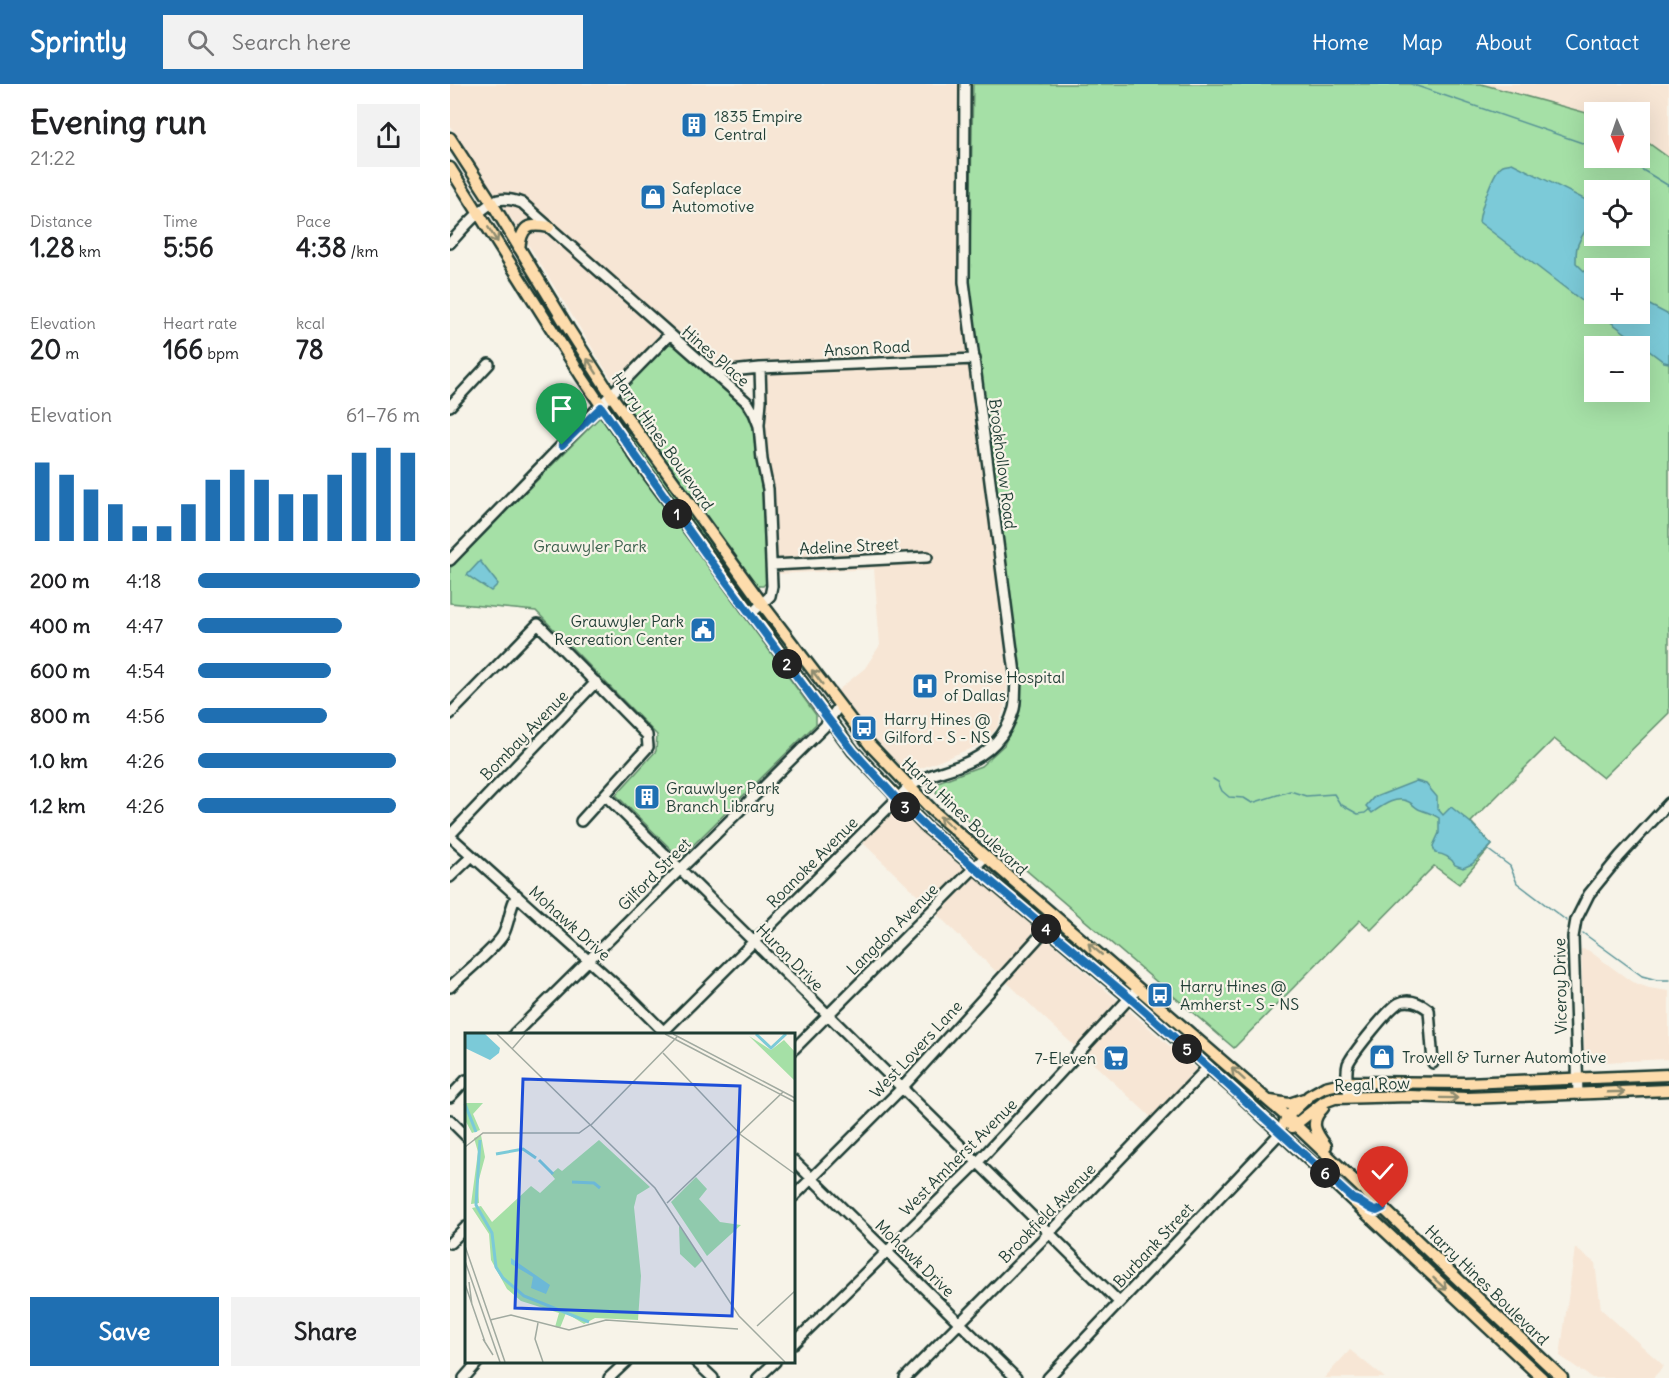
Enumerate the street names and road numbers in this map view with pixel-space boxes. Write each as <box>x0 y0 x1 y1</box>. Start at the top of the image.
street label: Hines Place <box>678 321 754 391</box>
street label: Anson Road <box>823 336 911 360</box>
street label: Harry Hines Boulevard <box>608 368 718 514</box>
street label: Brookhollow Road <box>985 398 1021 530</box>
street label: Adeline Street <box>799 533 900 559</box>
street label: Bombay Avenue <box>476 686 572 784</box>
street label: Harry Hines Boulevard <box>898 753 1032 879</box>
street label: Roanoke Avenue <box>762 812 862 912</box>
street label: Gilford Street <box>613 833 695 915</box>
street label: Langdon Avenue <box>842 879 942 979</box>
street label: Mohawk Drive <box>525 881 615 965</box>
street label: Huron Drive <box>752 919 828 995</box>
street label: Viceroy Drive <box>1549 938 1571 1034</box>
street label: West Lovers Lane <box>866 996 966 1102</box>
street label: Regal Row <box>1334 1073 1411 1095</box>
street label: West Amherst Avenue <box>895 1094 1021 1220</box>
street label: Brookfield Avenue <box>994 1159 1100 1267</box>
street label: Burbank Street <box>1109 1198 1198 1291</box>
street label: Mohawk Drive <box>871 1215 959 1301</box>
street label: Harry Hines Boulevard <box>1421 1221 1553 1349</box>

